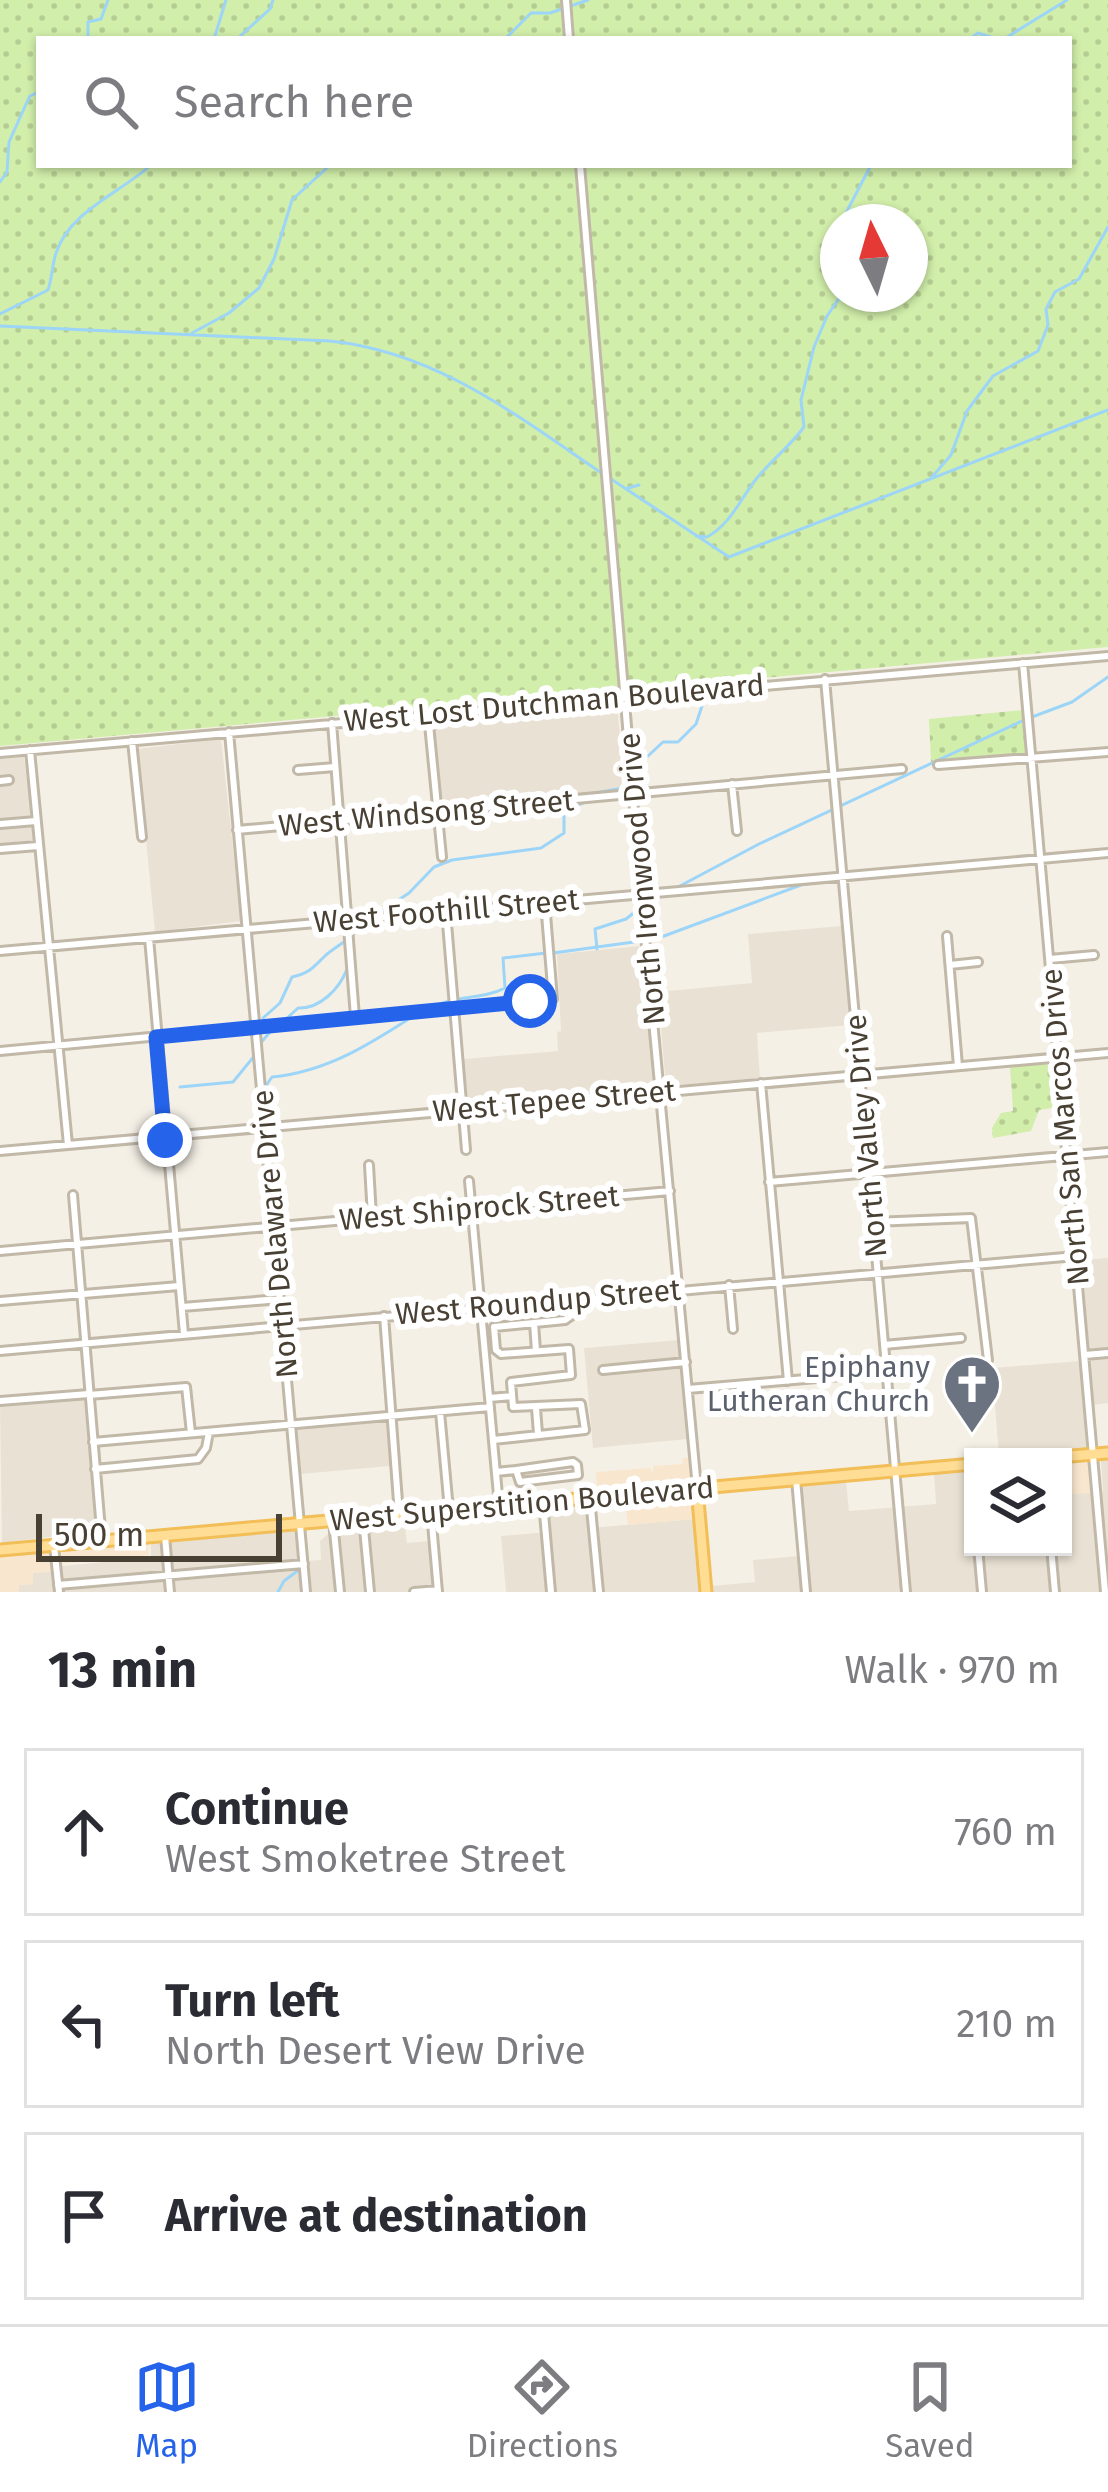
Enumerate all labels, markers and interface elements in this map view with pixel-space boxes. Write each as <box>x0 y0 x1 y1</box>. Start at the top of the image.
search box <box>36 36 1072 168</box>
icon: search <box>78 69 144 135</box>
text: Search here <box>174 75 414 129</box>
north arrow <box>820 204 928 312</box>
street label: West Lost Dutchman Boulevard <box>342 667 766 739</box>
street label: North Ironwood Drive <box>611 731 673 1027</box>
street label: West Windsong Street <box>277 782 575 844</box>
street label: West Foothill Street <box>312 881 580 941</box>
street label: North San Marcos Drive <box>1033 967 1097 1287</box>
route start <box>503 974 557 1028</box>
street label: North Valley Drive <box>837 1013 895 1259</box>
street label: West Tepee Street <box>431 1072 677 1130</box>
street label: North Delaware Drive <box>244 1088 306 1380</box>
route end <box>138 1113 192 1167</box>
street label: West Shiprock Street <box>337 1178 621 1238</box>
street label: West Roundup Street <box>394 1272 682 1332</box>
place label: Epiphany Lutheran Church <box>707 1349 930 1419</box>
church icon: Epiphany Lutheran Church <box>941 1353 1003 1435</box>
map controls <box>964 1448 1072 1556</box>
button: layers <box>964 1448 1072 1556</box>
street label: West Superstition Boulevard <box>328 1469 716 1539</box>
scale bar <box>36 1508 282 1561</box>
text: 500 m <box>54 1515 144 1555</box>
text: 13 min <box>48 1639 197 1701</box>
text: Walk · 970 m <box>844 1647 1060 1693</box>
text: Continue <box>165 1782 349 1836</box>
icon: ahead <box>51 1799 117 1865</box>
text: 760 m <box>954 1809 1057 1855</box>
text: West Smoketree Street <box>165 1836 566 1882</box>
text: Turn left <box>165 1974 339 2028</box>
icon: left <box>51 1991 117 2057</box>
text: 210 m <box>956 2001 1057 2047</box>
text: North Desert View Drive <box>165 2028 586 2074</box>
icon: arrive <box>51 2183 117 2249</box>
text: Arrive at destination <box>165 2189 588 2243</box>
tab: Map <box>134 2354 200 2466</box>
tab: Directions <box>467 2354 618 2466</box>
tab: Saved <box>885 2354 974 2466</box>

